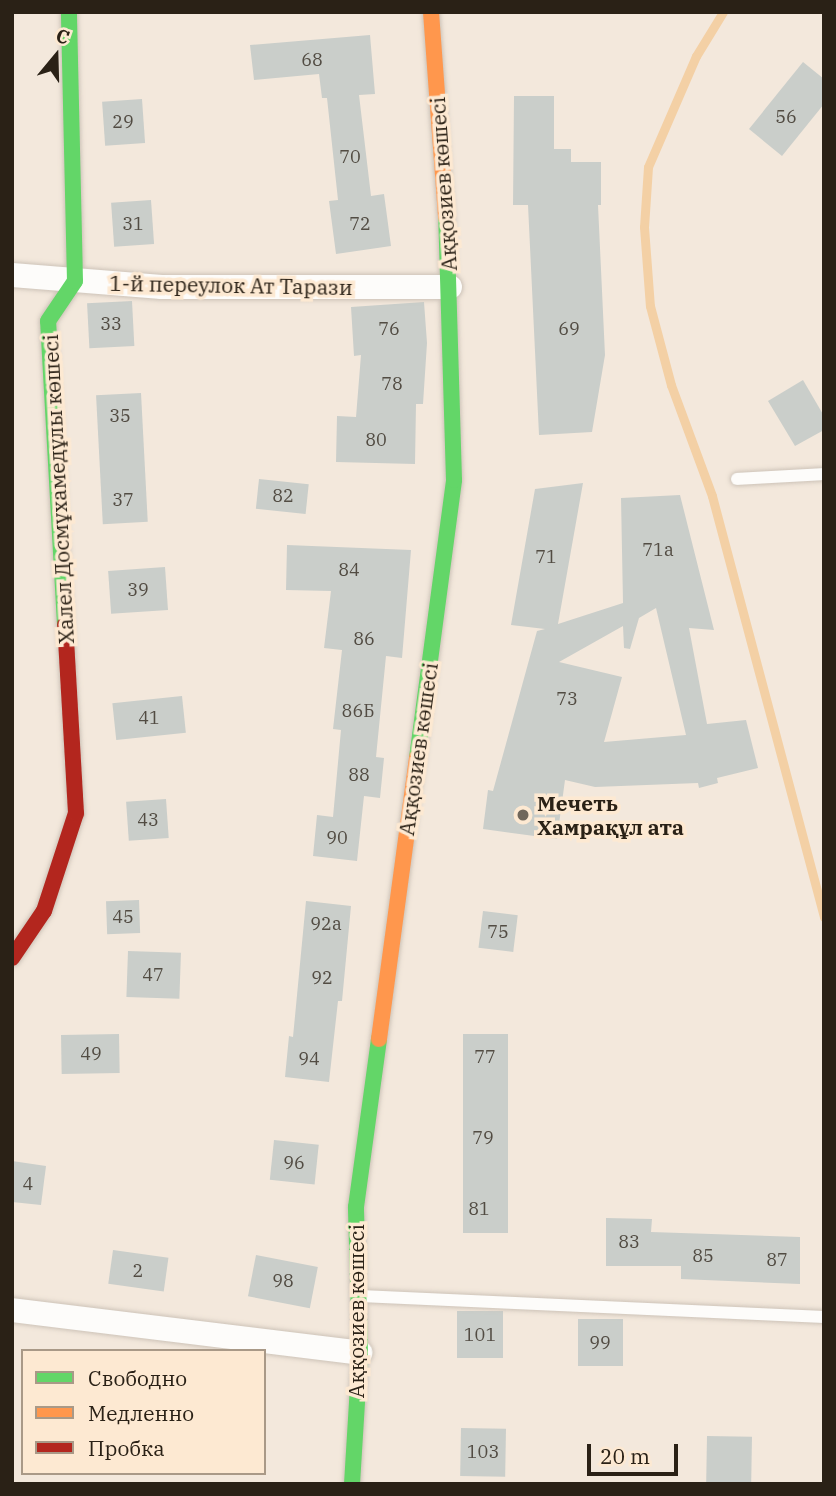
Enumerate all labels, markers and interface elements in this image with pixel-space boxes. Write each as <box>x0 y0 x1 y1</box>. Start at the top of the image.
north arrow <box>21 21 91 91</box>
text: С <box>53 23 73 50</box>
house number: 68 <box>301 49 323 71</box>
street label: Аққозиев көшесі <box>424 96 462 272</box>
house number: 56 <box>775 106 797 128</box>
house number: 29 <box>112 111 134 133</box>
house number: 70 <box>339 146 361 168</box>
house number: 31 <box>122 213 144 235</box>
house number: 72 <box>349 213 371 235</box>
street label: 1-й переулок Ат Тарази <box>109 270 353 300</box>
house number: 33 <box>100 313 122 335</box>
house number: 76 <box>378 318 400 340</box>
house number: 69 <box>558 318 580 340</box>
street label: Халел Досмұхамедұлы көшесі <box>37 334 79 644</box>
house number: 78 <box>381 373 403 395</box>
house number: 35 <box>109 405 131 427</box>
house number: 80 <box>365 429 387 451</box>
house number: 82 <box>272 485 294 507</box>
house number: 37 <box>112 489 134 511</box>
house number: 71а <box>642 539 674 561</box>
house number: 71 <box>535 546 557 568</box>
house number: 84 <box>338 559 360 581</box>
house number: 39 <box>127 579 149 601</box>
house number: 86 <box>353 628 375 650</box>
street label: Аққозиев көшесі <box>393 661 443 837</box>
house number: 73 <box>556 688 578 710</box>
house number: 86Б <box>342 700 374 722</box>
house number: 41 <box>138 707 160 729</box>
house number: 88 <box>348 764 370 786</box>
place label: Мечеть Хамрақұл ата <box>537 790 684 840</box>
marker: Мечеть Хамрақұл ата <box>515 807 531 823</box>
house number: 43 <box>137 809 159 831</box>
house number: 90 <box>326 827 348 849</box>
house number: 45 <box>112 906 134 928</box>
house number: 92а <box>310 913 342 935</box>
house number: 75 <box>487 921 509 943</box>
house number: 47 <box>142 964 164 986</box>
house number: 92 <box>311 967 333 989</box>
house number: 49 <box>80 1043 102 1065</box>
house number: 77 <box>474 1046 496 1068</box>
house number: 94 <box>298 1048 320 1070</box>
house number: 79 <box>472 1127 494 1149</box>
house number: 96 <box>283 1152 305 1174</box>
house number: 4 <box>23 1173 33 1195</box>
house number: 81 <box>468 1198 490 1220</box>
street label: Аққозиев көшесі <box>343 1224 369 1398</box>
house number: 83 <box>618 1231 640 1253</box>
house number: 85 <box>692 1245 714 1267</box>
house number: 87 <box>766 1249 788 1271</box>
house number: 2 <box>133 1260 143 1282</box>
house number: 98 <box>272 1270 294 1292</box>
house number: 101 <box>464 1324 496 1346</box>
house number: 99 <box>589 1332 611 1354</box>
legend <box>21 1349 266 1475</box>
text: Свободно <box>88 1364 187 1392</box>
text: Медленно <box>88 1399 194 1427</box>
scale bar <box>591 1430 682 1474</box>
text: Пробка <box>88 1434 165 1462</box>
house number: 103 <box>467 1441 499 1463</box>
text: 20 m <box>600 1442 650 1470</box>

